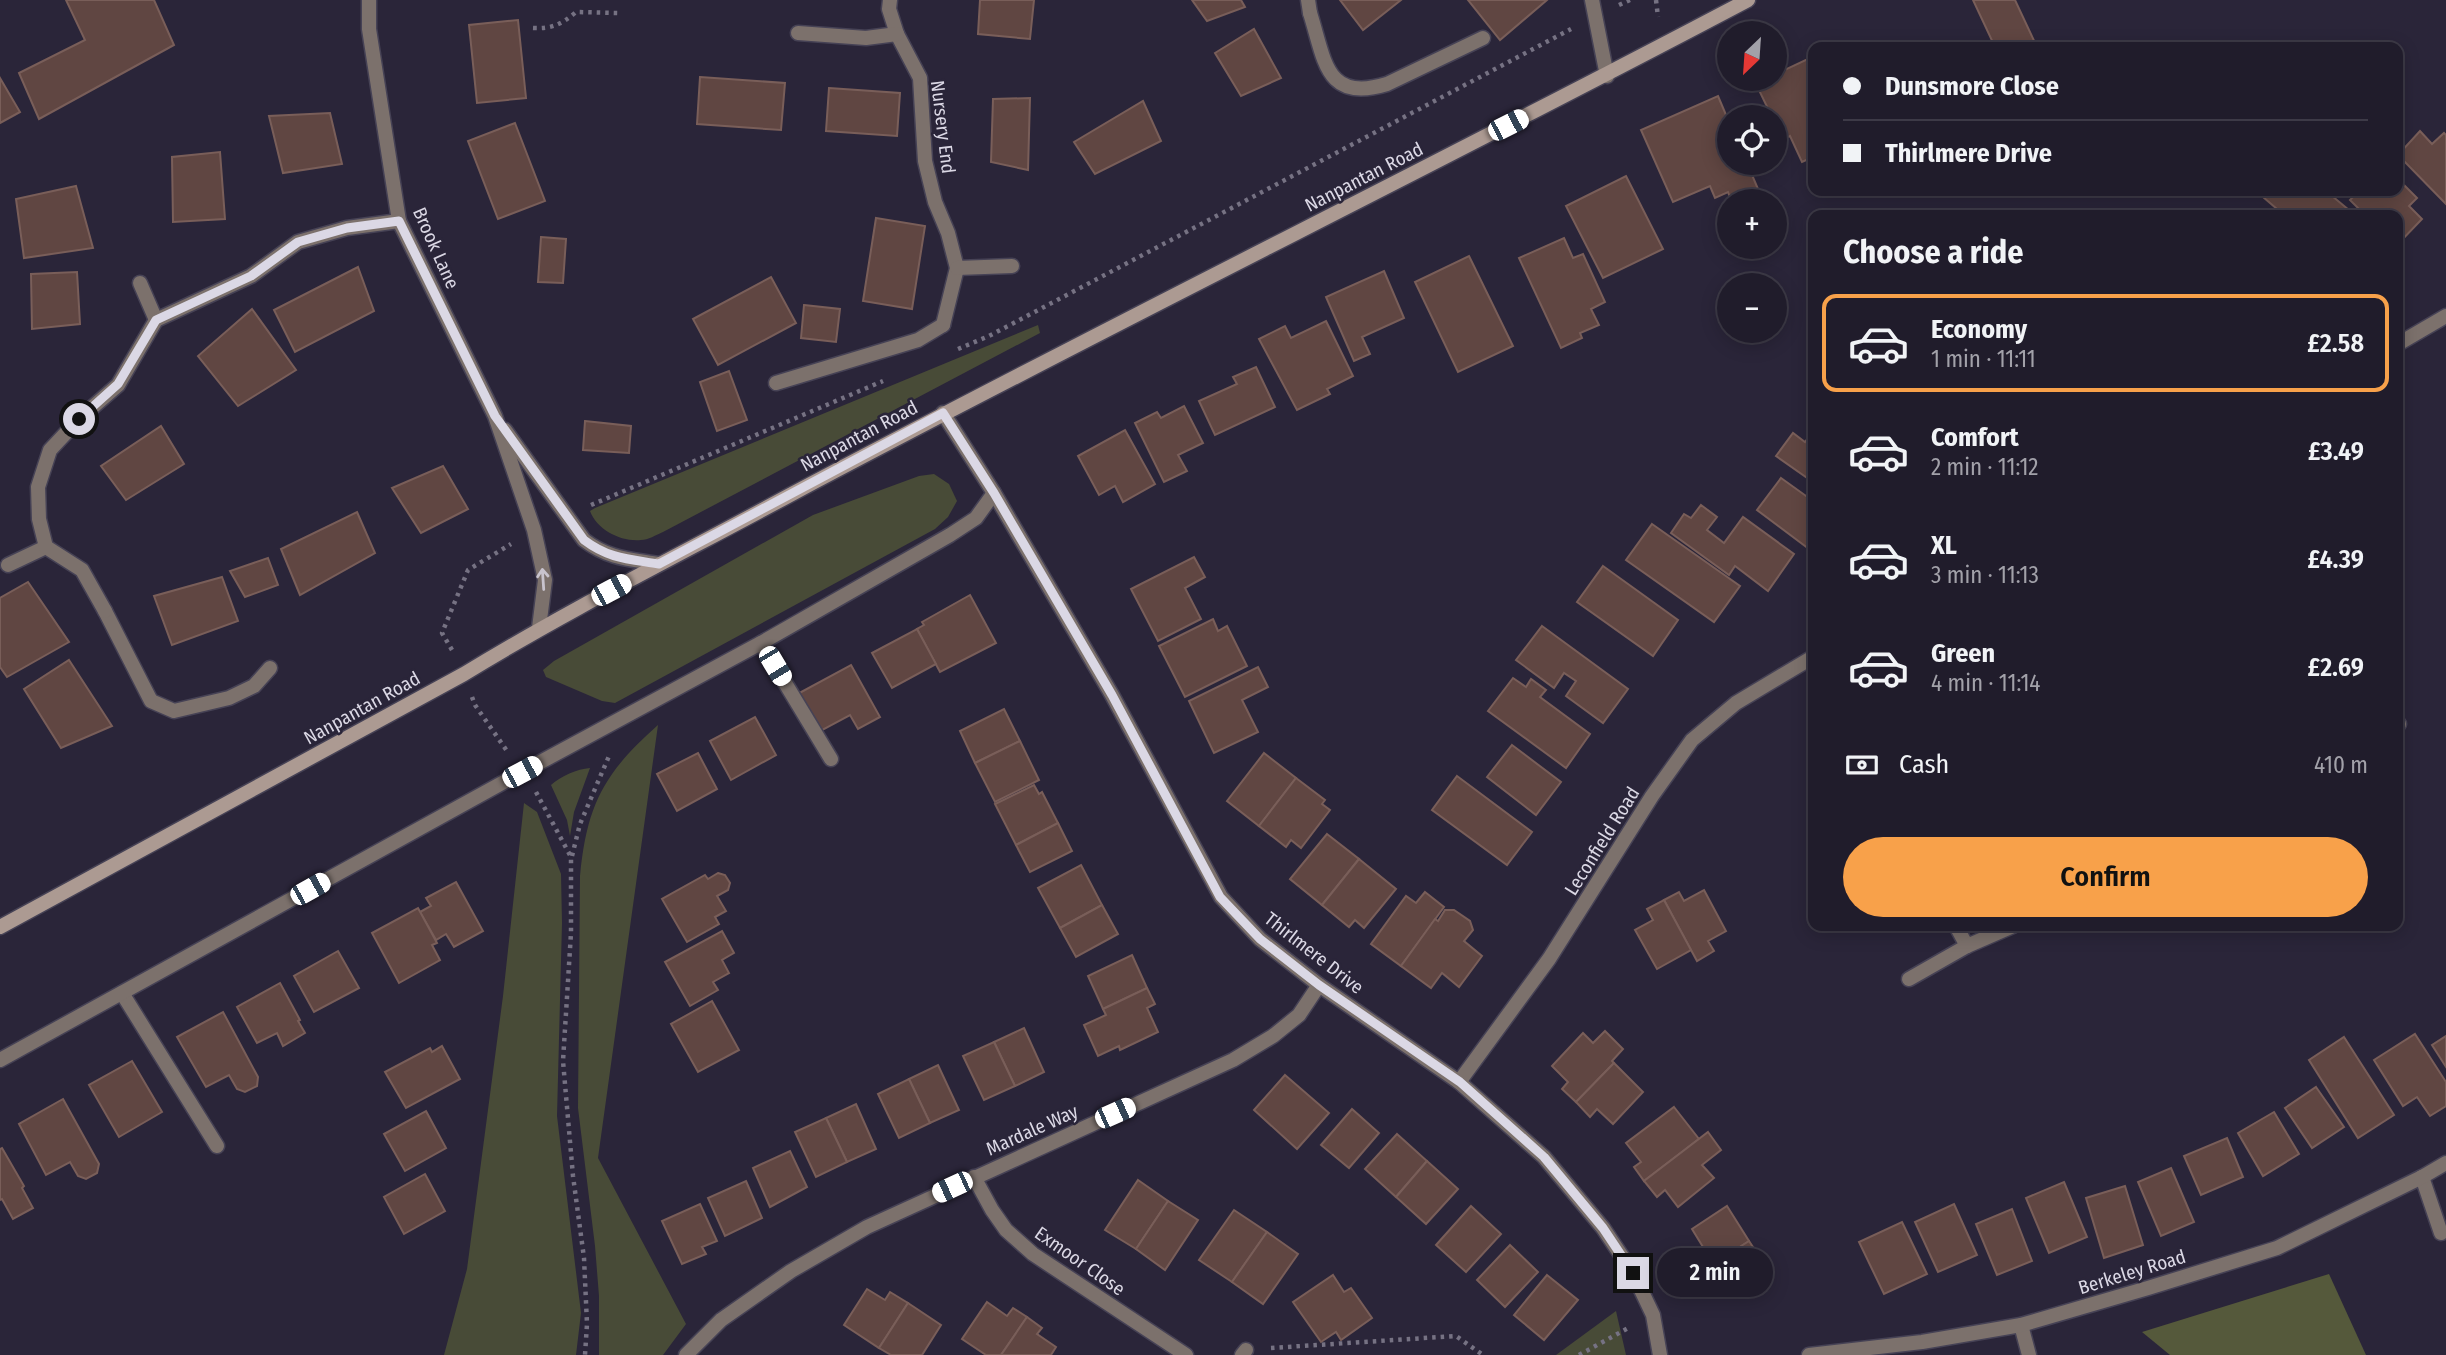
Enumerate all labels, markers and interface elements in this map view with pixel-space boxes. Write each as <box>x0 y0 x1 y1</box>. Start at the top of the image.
north arrow <box>1717 21 1787 91</box>
map controls <box>1717 21 1787 343</box>
text: Dunsmore Close <box>1885 71 2059 102</box>
street label: Nursery End <box>926 79 960 175</box>
button: locate <box>1717 105 1787 175</box>
car <box>1485 106 1532 144</box>
street label: Nanpantan Road <box>1301 137 1427 217</box>
text: Thirlmere Drive <box>1885 138 2052 169</box>
button: + <box>1717 189 1787 259</box>
street label: Brook Lane <box>408 204 464 292</box>
text: Choose a ride <box>1843 233 2024 271</box>
button: − <box>1717 273 1787 343</box>
icon: car <box>1847 312 1910 375</box>
text: Economy <box>1931 314 2027 345</box>
text: £2.58 <box>2307 328 2364 359</box>
text: 1 min · 11:11 <box>1931 345 2036 373</box>
street label: Nanpantan Road <box>796 395 922 477</box>
route start <box>63 403 95 435</box>
icon: car <box>1847 420 1910 483</box>
text: Comfort <box>1931 422 2019 453</box>
text: £3.49 <box>2308 436 2364 467</box>
text: 2 min · 11:12 <box>1931 453 2039 481</box>
icon: car <box>1847 528 1910 591</box>
text: XL <box>1931 530 1957 561</box>
text: £4.39 <box>2307 544 2364 575</box>
text: 3 min · 11:13 <box>1931 561 2039 589</box>
one-way arrow <box>536 568 549 591</box>
car <box>588 571 635 609</box>
icon: car <box>1847 636 1910 699</box>
text: Green <box>1931 638 1995 669</box>
car <box>756 643 795 689</box>
text: £2.69 <box>2308 652 2364 683</box>
street label: Nanpantan Road <box>300 667 424 749</box>
text: 4 min · 11:14 <box>1931 669 2040 697</box>
icon: cash <box>1843 746 1881 784</box>
text: Cash <box>1899 749 1949 780</box>
text: 410 m <box>2314 751 2368 779</box>
car <box>499 753 546 791</box>
street label: Leconfield Road <box>1560 783 1644 899</box>
button: Confirm <box>1843 837 2368 917</box>
car <box>287 870 334 908</box>
street label: Thirlmere Drive <box>1260 907 1368 999</box>
car <box>1092 1095 1139 1131</box>
street label: Mardale Way <box>982 1099 1082 1160</box>
car <box>929 1169 976 1205</box>
street label: Exmoor Close <box>1030 1222 1130 1300</box>
street label: Berkeley Road <box>2076 1245 2188 1299</box>
callout: 2 min <box>1658 1248 1773 1298</box>
route end <box>1617 1257 1649 1289</box>
text: 2 min <box>1689 1258 1741 1286</box>

